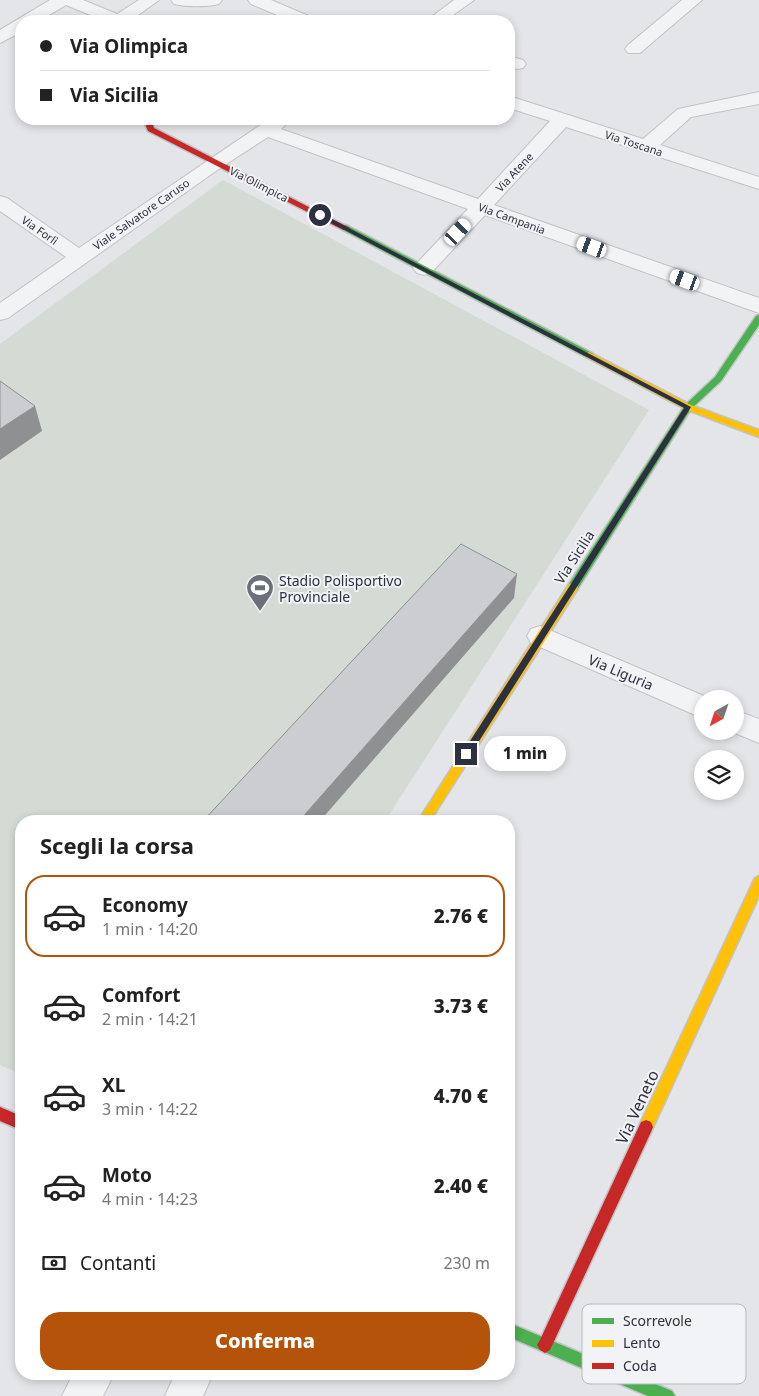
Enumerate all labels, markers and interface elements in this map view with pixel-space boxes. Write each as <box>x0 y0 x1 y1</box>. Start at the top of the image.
text: Via Olimpica <box>70 33 188 59</box>
text: Via Sicilia <box>70 82 159 108</box>
street label: Via Toscana <box>603 127 665 159</box>
street label: Via Atene <box>492 149 536 195</box>
street label: Via Olimpica <box>227 163 291 205</box>
street label: Viale Salvatore Caruso <box>90 175 193 253</box>
street label: Via Campania <box>476 199 548 237</box>
route start <box>309 204 331 226</box>
street label: Via Forlì <box>19 212 61 248</box>
car <box>442 216 473 248</box>
car <box>575 235 608 259</box>
car <box>668 268 701 292</box>
street label: Via Sicilia <box>550 527 598 587</box>
place label: Stadio Polisportivo Provinciale <box>279 571 402 606</box>
sports icon: Stadio Polisportivo Provinciale <box>245 573 275 612</box>
street label: Via Liguria <box>586 650 656 694</box>
north arrow <box>694 690 744 740</box>
map controls <box>694 690 744 800</box>
callout: 1 min <box>484 736 566 772</box>
text: 1 min <box>503 742 547 764</box>
route end <box>455 743 477 765</box>
button: layers <box>694 750 744 800</box>
text: Scegli la corsa <box>40 830 194 860</box>
text: Economy <box>102 892 188 918</box>
icon: car <box>42 894 87 939</box>
text: 2.76 € <box>434 903 488 929</box>
text: 1 min · 14:20 <box>102 918 198 940</box>
text: Comfort <box>102 982 181 1008</box>
icon: car <box>42 984 87 1029</box>
text: 3.73 € <box>434 993 488 1019</box>
text: 2 min · 14:21 <box>102 1008 198 1030</box>
street label: Via Veneto <box>610 1066 664 1148</box>
text: XL <box>102 1072 125 1098</box>
icon: car <box>42 1074 87 1119</box>
text: 4.70 € <box>434 1083 488 1109</box>
text: 3 min · 14:22 <box>102 1098 198 1120</box>
text: Moto <box>102 1162 152 1188</box>
icon: car <box>42 1164 87 1209</box>
text: 2.40 € <box>434 1173 488 1199</box>
text: 4 min · 14:23 <box>102 1188 198 1210</box>
icon: cash <box>40 1249 68 1277</box>
text: Contanti <box>80 1250 156 1276</box>
text: 230 m <box>443 1252 490 1274</box>
legend <box>582 1304 746 1384</box>
text: Scorrevole <box>623 1311 692 1330</box>
button: Conferma <box>40 1312 490 1370</box>
text: Lento <box>623 1333 660 1352</box>
text: Coda <box>623 1356 657 1375</box>

